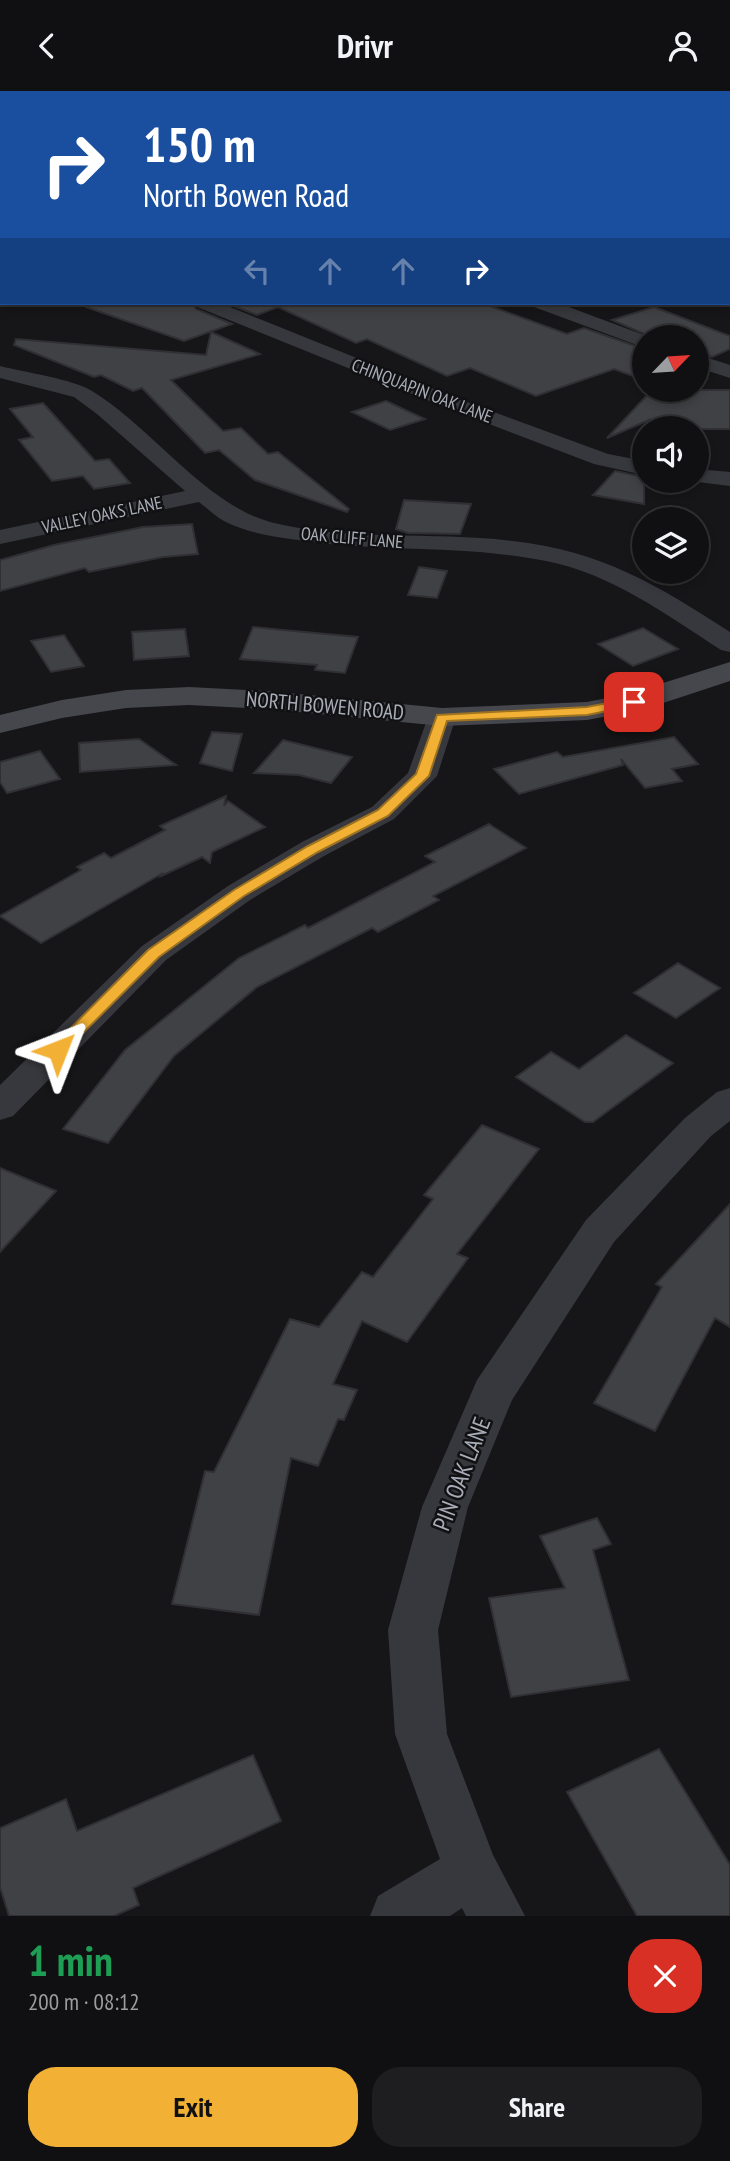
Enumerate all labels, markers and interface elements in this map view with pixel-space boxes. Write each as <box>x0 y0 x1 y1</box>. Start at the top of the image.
text: Drivr <box>337 25 393 67</box>
icon: back <box>28 27 66 65</box>
icon: person <box>664 27 702 65</box>
text: 150 m <box>143 112 256 176</box>
icon: right <box>28 119 119 210</box>
text: North Bowen Road <box>143 174 349 216</box>
icon: left <box>238 252 276 290</box>
icon: ahead <box>311 252 349 290</box>
icon: ahead <box>384 252 422 290</box>
icon: right <box>457 252 495 290</box>
north arrow <box>632 325 709 403</box>
map controls <box>632 325 709 584</box>
street label: CHINQUAPIN OAK LANE <box>348 353 496 428</box>
button: sound <box>632 416 709 493</box>
street label: VALLEY OAKS LANE <box>39 491 164 539</box>
button: layers <box>632 507 709 584</box>
street label: OAK CLIFF LANE <box>300 522 404 553</box>
pin <box>604 672 664 732</box>
icon: arrive <box>615 683 653 721</box>
street label: NORTH BOWEN ROAD <box>245 685 405 726</box>
position arrow <box>21 1013 95 1087</box>
street label: PIN OAK LANE <box>426 1413 497 1535</box>
text: 1 min <box>28 1933 113 1988</box>
button: close <box>628 1939 702 2013</box>
text: 200 m · 08:12 <box>28 1987 140 2016</box>
button: Exit <box>28 2067 358 2147</box>
button: Share <box>372 2067 702 2147</box>

